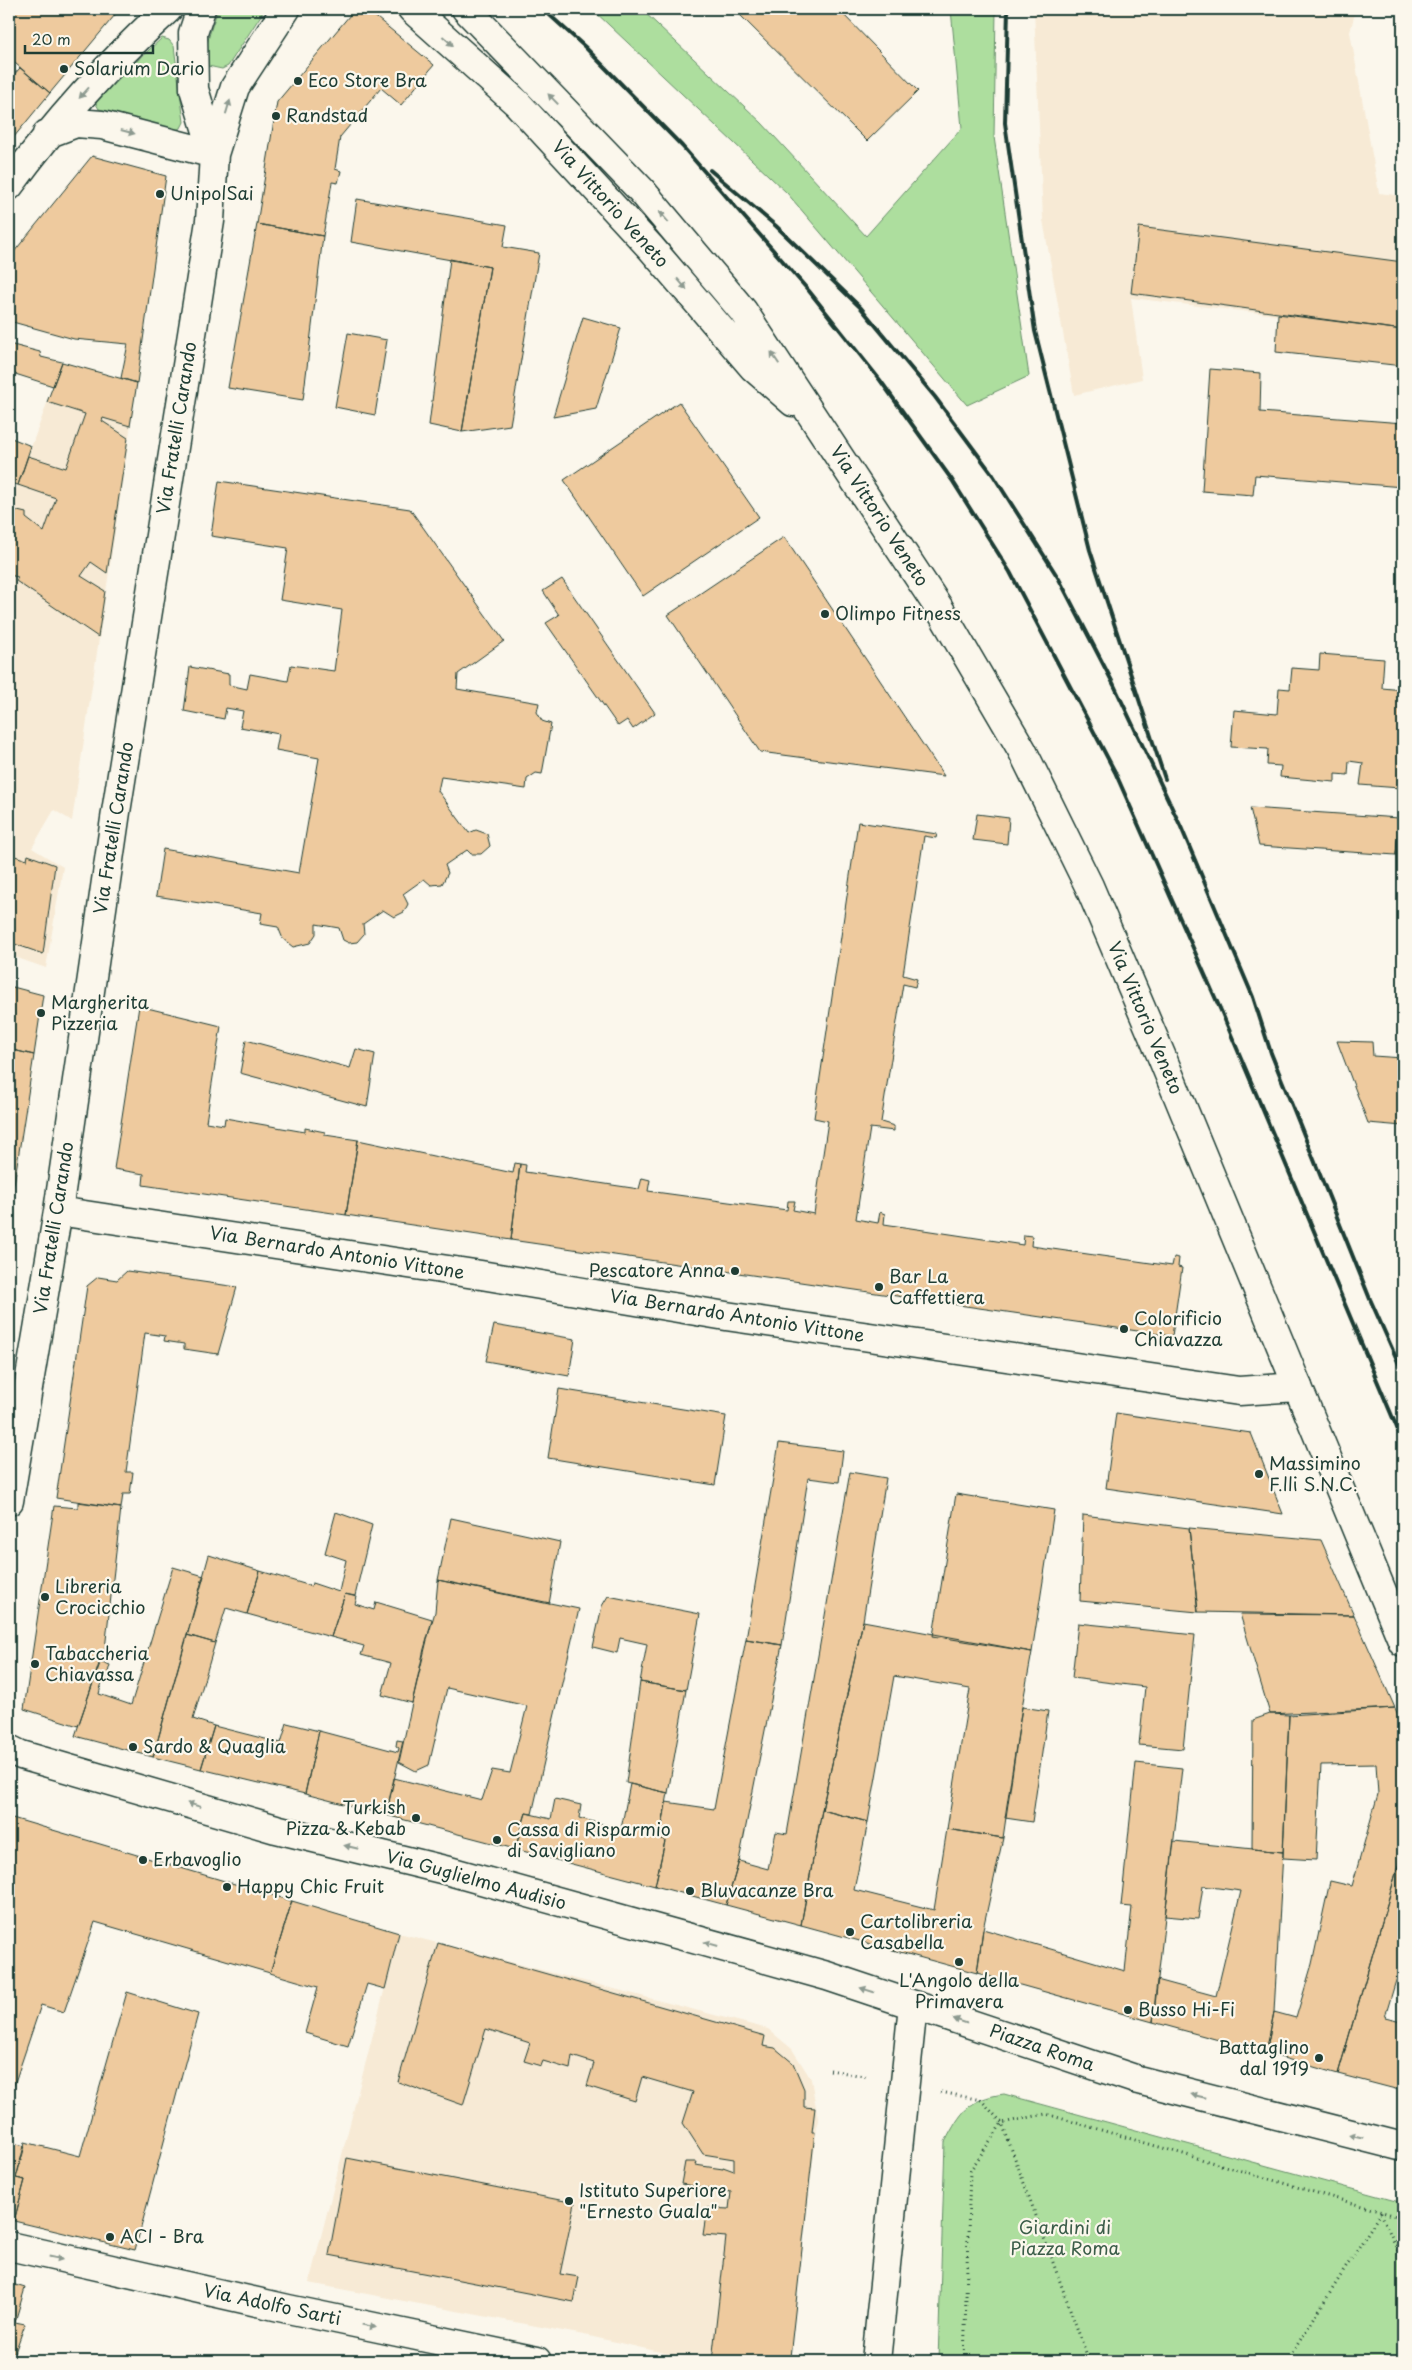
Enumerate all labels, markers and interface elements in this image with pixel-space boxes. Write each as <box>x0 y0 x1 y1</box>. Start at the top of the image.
scale bar <box>25 22 152 54</box>
text: 20 m <box>32 27 71 50</box>
one-way arrow <box>442 36 455 47</box>
place label: Solarium Dario <box>74 54 204 81</box>
marker: Solarium Dario <box>58 63 70 75</box>
place label: Eco Store Bra <box>308 66 427 93</box>
marker: Eco Store Bra <box>292 75 304 87</box>
one-way arrow <box>79 86 90 99</box>
one-way arrow <box>547 93 559 105</box>
one-way arrow <box>225 100 233 115</box>
place label: Randstad <box>286 101 368 128</box>
marker: Randstad <box>270 110 282 122</box>
one-way arrow <box>120 128 136 136</box>
street label: Via Vittorio Veneto <box>546 133 676 273</box>
place label: UnipolSai <box>170 179 254 206</box>
marker: UnipolSai <box>154 188 166 200</box>
one-way arrow <box>659 211 670 224</box>
one-way arrow <box>676 278 688 290</box>
street label: Via Fratelli Carando <box>149 340 202 516</box>
one-way arrow <box>770 351 780 365</box>
street label: Via Vittorio Veneto <box>824 439 936 591</box>
place label: Olimpo Fitness <box>835 599 961 626</box>
marker: Olimpo Fitness <box>819 608 831 620</box>
street label: Via Fratelli Carando <box>86 740 139 916</box>
street label: Via Vittorio Veneto <box>1102 937 1191 1098</box>
place label: Margherita Pizzeria <box>51 988 150 1036</box>
marker: Margherita Pizzeria <box>35 1007 47 1019</box>
street label: Via Fratelli Carando <box>26 1140 79 1316</box>
street label: Via Bernardo Antonio Vittone <box>208 1218 467 1285</box>
place label: Pescatore Anna <box>589 1256 726 1283</box>
place label: Bar La Caffettiera <box>889 1262 985 1310</box>
marker: Pescatore Anna <box>729 1265 741 1277</box>
street label: Via Bernardo Antonio Vittone <box>608 1281 867 1348</box>
marker: Bar La Caffettiera <box>873 1281 885 1293</box>
place label: Colorificio Chiavazza <box>1134 1304 1223 1352</box>
marker: Colorificio Chiavazza <box>1118 1323 1130 1335</box>
place label: Massimino F.lli S.N.C. <box>1269 1449 1361 1497</box>
marker: Massimino F.lli S.N.C. <box>1253 1468 1265 1480</box>
place label: Libreria Crocicchio <box>55 1572 145 1620</box>
marker: Libreria Crocicchio <box>39 1591 51 1603</box>
place label: Tabaccheria Chiavassa <box>45 1639 149 1687</box>
marker: Tabaccheria Chiavassa <box>29 1658 41 1670</box>
place label: Sardo & Quaglia <box>143 1732 286 1759</box>
marker: Sardo & Quaglia <box>127 1741 139 1753</box>
place label: Turkish Pizza & Kebab <box>286 1793 406 1841</box>
one-way arrow <box>187 1801 202 1809</box>
marker: Turkish Pizza & Kebab <box>410 1812 422 1824</box>
place label: Cassa di Risparmio di Savigliano <box>507 1815 671 1863</box>
marker: Cassa di Risparmio di Savigliano <box>491 1834 503 1846</box>
street label: Via Guglielmo Audisio <box>383 1841 570 1916</box>
one-way arrow <box>344 1843 359 1851</box>
place label: Erbavoglio <box>153 1845 241 1872</box>
marker: Erbavoglio <box>137 1854 149 1866</box>
place label: Happy Chic Fruit <box>237 1872 384 1899</box>
place label: Bluvacanze Bra <box>700 1876 834 1903</box>
marker: Happy Chic Fruit <box>221 1881 233 1893</box>
marker: Bluvacanze Bra <box>684 1885 696 1897</box>
place label: Cartolibreria Casabella <box>860 1907 973 1955</box>
marker: Cartolibreria Casabella <box>844 1926 856 1938</box>
one-way arrow <box>703 1939 718 1947</box>
marker: L'Angolo della Primavera <box>953 1956 965 1968</box>
place label: L'Angolo della Primavera <box>899 1966 1020 2014</box>
one-way arrow <box>859 1985 874 1993</box>
place label: Busso Hi-Fi <box>1138 1995 1235 2022</box>
marker: Busso Hi-Fi <box>1122 2004 1134 2016</box>
street label: Piazza Roma <box>986 2016 1099 2077</box>
one-way arrow <box>952 2017 967 2025</box>
place label: Battaglino dal 1919 <box>1218 2033 1309 2081</box>
marker: Battaglino dal 1919 <box>1313 2052 1325 2064</box>
one-way arrow <box>1191 2092 1206 2100</box>
one-way arrow <box>1348 2131 1363 2139</box>
place label: Istituto Superiore "Ernesto Guala" <box>579 2176 727 2224</box>
marker: Istituto Superiore "Ernesto Guala" <box>563 2195 575 2207</box>
park label: Giardini di Piazza Roma <box>1010 2213 1120 2261</box>
place label: ACI - Bra <box>120 2222 204 2249</box>
marker: ACI - Bra <box>104 2231 116 2243</box>
one-way arrow <box>49 2254 64 2262</box>
street label: Via Adolfo Sarti <box>201 2276 344 2331</box>
one-way arrow <box>361 2322 376 2330</box>

